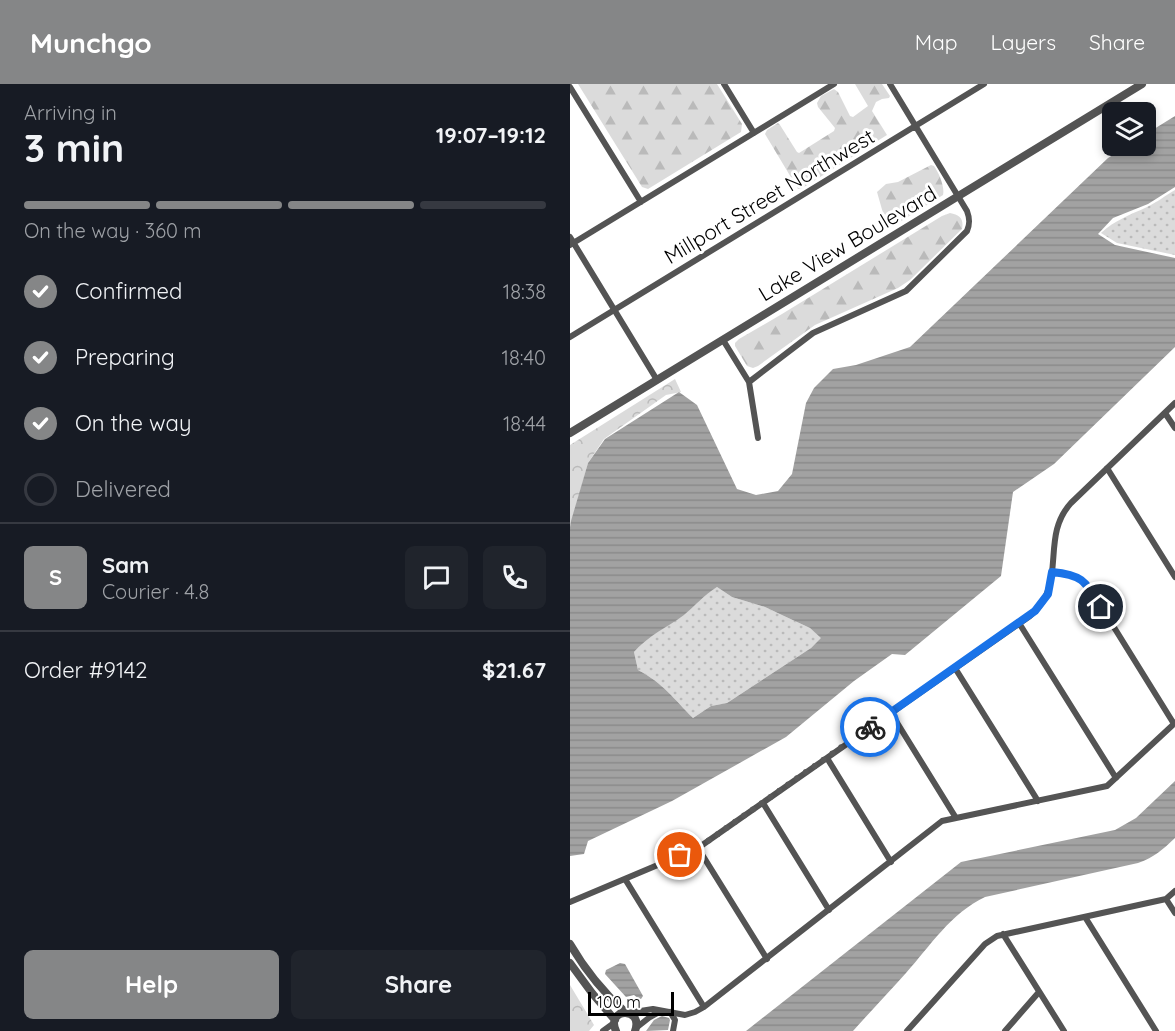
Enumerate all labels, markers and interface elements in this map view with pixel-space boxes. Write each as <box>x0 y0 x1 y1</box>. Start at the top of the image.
text: Munchgo <box>30 25 152 60</box>
text: Map <box>915 29 958 55</box>
text: Layers <box>991 29 1056 55</box>
text: Share <box>1089 29 1145 55</box>
text: Arriving in <box>24 100 117 125</box>
map controls <box>1102 102 1156 156</box>
button: layers <box>1102 102 1156 156</box>
text: 19:07–19:12 <box>436 121 546 149</box>
text: 3 min <box>24 123 124 172</box>
street label: Millport Street Northwest <box>659 123 879 269</box>
street label: Lake View Boulevard <box>753 180 941 306</box>
text: On the way · 360 m <box>24 218 202 243</box>
icon: check <box>24 275 57 308</box>
text: Confirmed <box>75 277 182 305</box>
text: 18:38 <box>503 279 546 304</box>
icon: check <box>24 341 57 374</box>
text: Preparing <box>75 343 175 371</box>
text: 18:40 <box>502 345 546 370</box>
icon: check <box>24 407 57 440</box>
text: On the way <box>75 409 191 437</box>
text: 18:44 <box>503 411 546 436</box>
text: Delivered <box>75 475 171 503</box>
button: chat <box>405 546 468 609</box>
button: phone <box>483 546 546 609</box>
text: Sam <box>102 551 149 579</box>
text: S <box>49 563 62 591</box>
text: Courier · 4.8 <box>102 579 209 604</box>
pin <box>1075 581 1126 632</box>
icon: home <box>1084 590 1117 623</box>
text: Order #9142 <box>24 656 148 684</box>
text: $21.67 <box>482 656 546 684</box>
courier <box>840 697 900 757</box>
icon: bike <box>854 711 887 744</box>
pin <box>654 829 705 880</box>
icon: bag <box>663 838 696 871</box>
button: Help <box>24 950 279 1019</box>
button: Share <box>291 950 546 1019</box>
scale bar <box>588 989 674 1016</box>
text: 100 m <box>597 992 641 1012</box>

